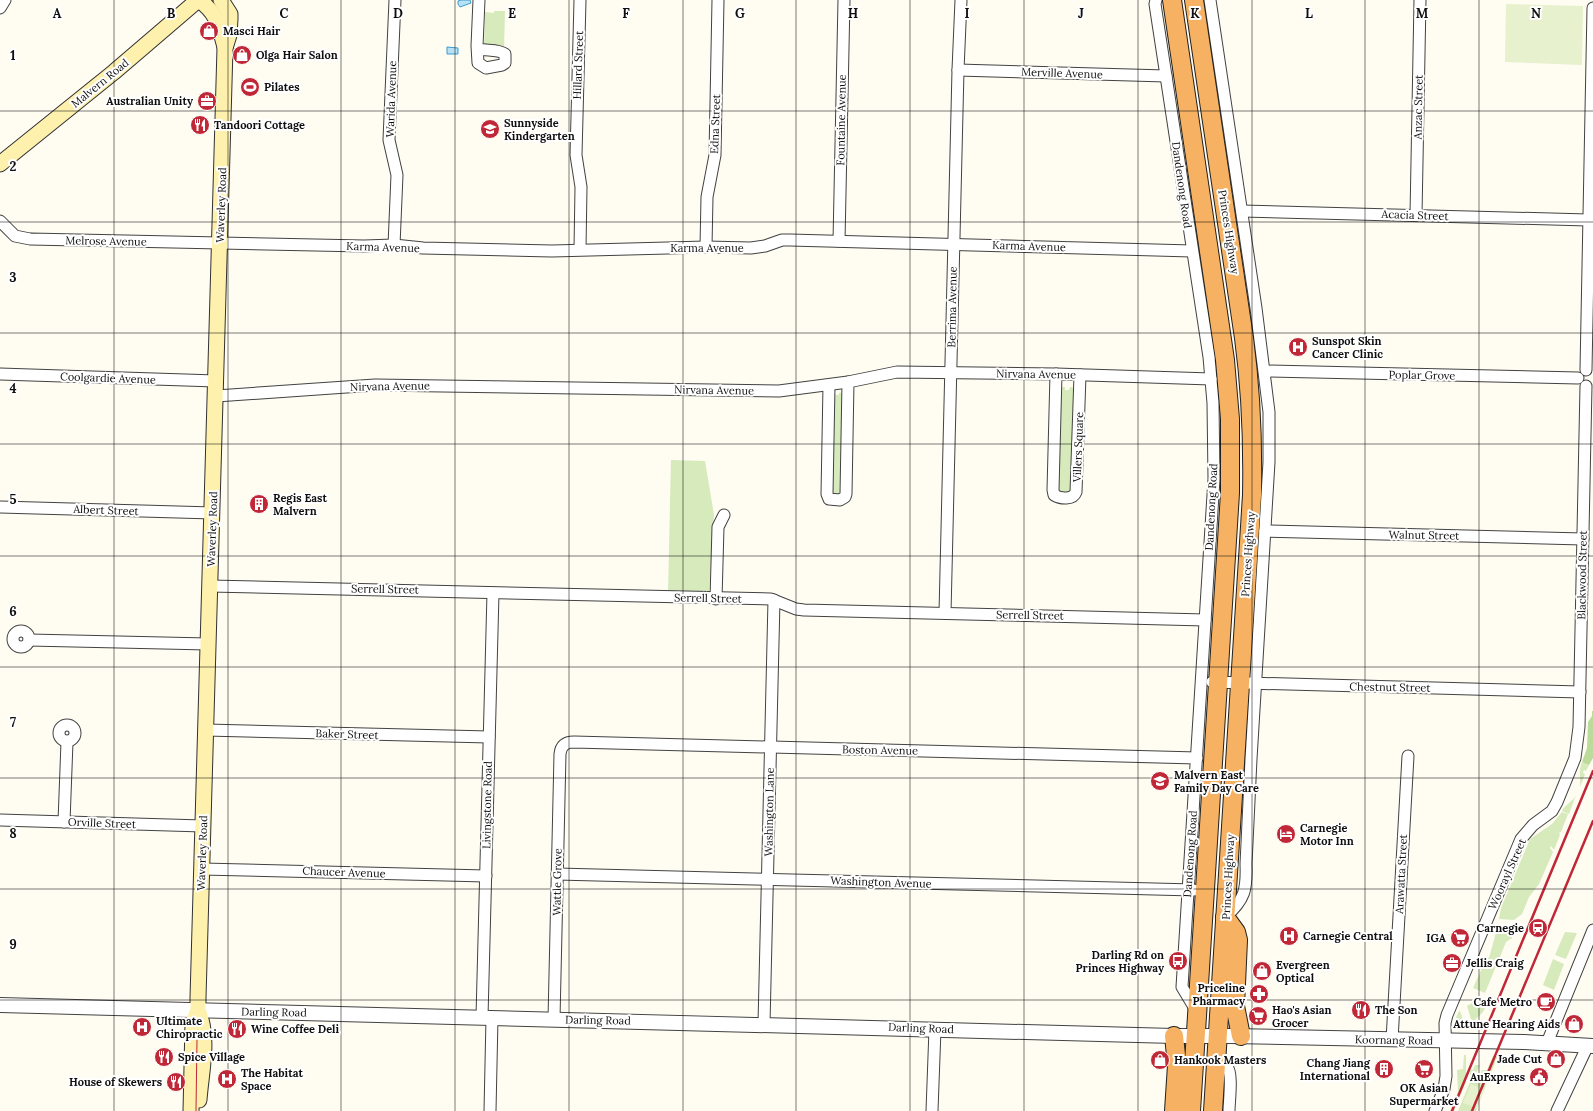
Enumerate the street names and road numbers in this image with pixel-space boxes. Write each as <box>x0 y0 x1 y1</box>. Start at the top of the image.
street label: Hillard Street <box>570 30 586 100</box>
street label: Malvern Road <box>68 55 132 110</box>
street label: Warida Avenue <box>383 60 399 137</box>
street label: Merville Avenue <box>1021 65 1103 81</box>
street label: Fountaine Avenue <box>833 74 849 166</box>
street label: Anzac Street <box>1410 74 1426 141</box>
street label: Edna Street <box>707 93 723 154</box>
street label: Dandenong Road <box>1169 141 1195 230</box>
street label: Waverley Road <box>213 167 229 243</box>
street label: Princes Highway <box>1215 189 1243 275</box>
street label: Acacia Street <box>1380 207 1450 223</box>
street label: Melrose Avenue <box>65 233 147 249</box>
street label: Karma Avenue <box>992 238 1066 254</box>
street label: Karma Avenue <box>346 239 420 255</box>
street label: Karma Avenue <box>670 241 744 255</box>
street label: Berrima Avenue <box>944 266 960 348</box>
street label: Nirvana Avenue <box>996 366 1076 382</box>
street label: Poplar Grove <box>1388 367 1456 383</box>
street label: Coolgardie Avenue <box>60 369 156 387</box>
street label: Nirvana Avenue <box>350 378 430 394</box>
street label: Nirvana Avenue <box>674 382 754 398</box>
street label: Villers Square <box>1070 412 1086 483</box>
street label: Dandenong Road <box>1202 463 1220 551</box>
street label: Waverley Road <box>204 491 220 567</box>
street label: Albert Street <box>72 502 140 518</box>
street label: Princes Highway <box>1238 511 1258 597</box>
street label: Walnut Street <box>1389 527 1460 543</box>
street label: Blackwood Street <box>1574 529 1590 620</box>
street label: Serrell Street <box>351 581 420 597</box>
street label: Serrell Street <box>674 590 743 606</box>
street label: Serrell Street <box>996 607 1065 623</box>
street label: Chestnut Street <box>1349 679 1431 695</box>
street label: Baker Street <box>315 726 380 742</box>
street label: Boston Avenue <box>842 742 918 758</box>
street label: Livingstone Road <box>479 761 495 849</box>
street label: Washington Lane <box>761 767 777 857</box>
street label: Dandenong Road <box>1180 810 1200 898</box>
street label: Orville Street <box>68 815 137 831</box>
street label: Waverley Road <box>194 815 210 891</box>
street label: Arawatta Street <box>1392 833 1410 915</box>
street label: Princes Highway <box>1219 834 1237 920</box>
street label: Woorayl Street <box>1485 836 1529 912</box>
street label: Wattle Grove <box>549 848 565 916</box>
street label: Chaucer Avenue <box>302 864 386 880</box>
street label: Washington Avenue <box>830 873 932 891</box>
street label: Darling Road <box>241 1004 307 1020</box>
street label: Darling Road <box>565 1012 631 1028</box>
street label: Darling Road <box>888 1020 955 1036</box>
street label: Koornang Road <box>1355 1032 1434 1048</box>

